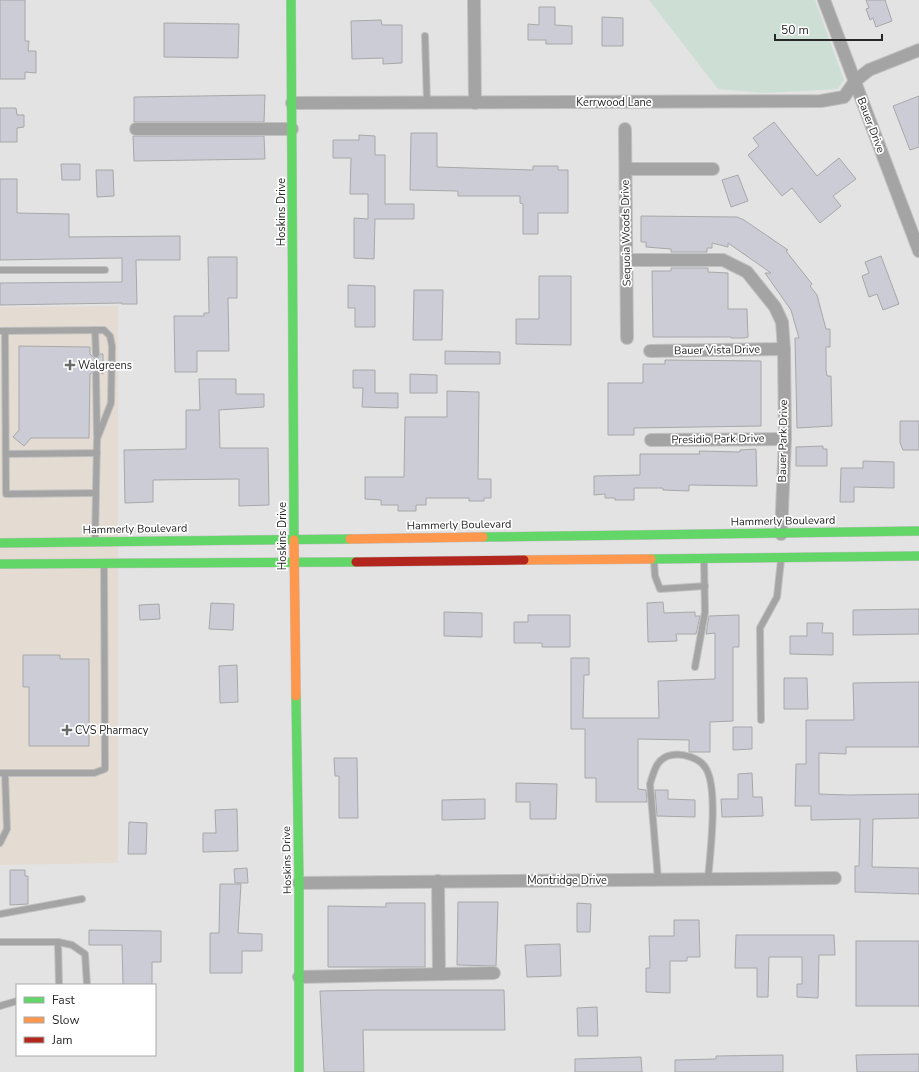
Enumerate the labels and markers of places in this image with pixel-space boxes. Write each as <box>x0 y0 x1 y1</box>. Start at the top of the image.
place label: Walgreens <box>78 358 132 373</box>
marker: Walgreens <box>65 360 75 370</box>
place label: CVS Pharmacy <box>75 723 149 738</box>
marker: CVS Pharmacy <box>62 725 72 735</box>

